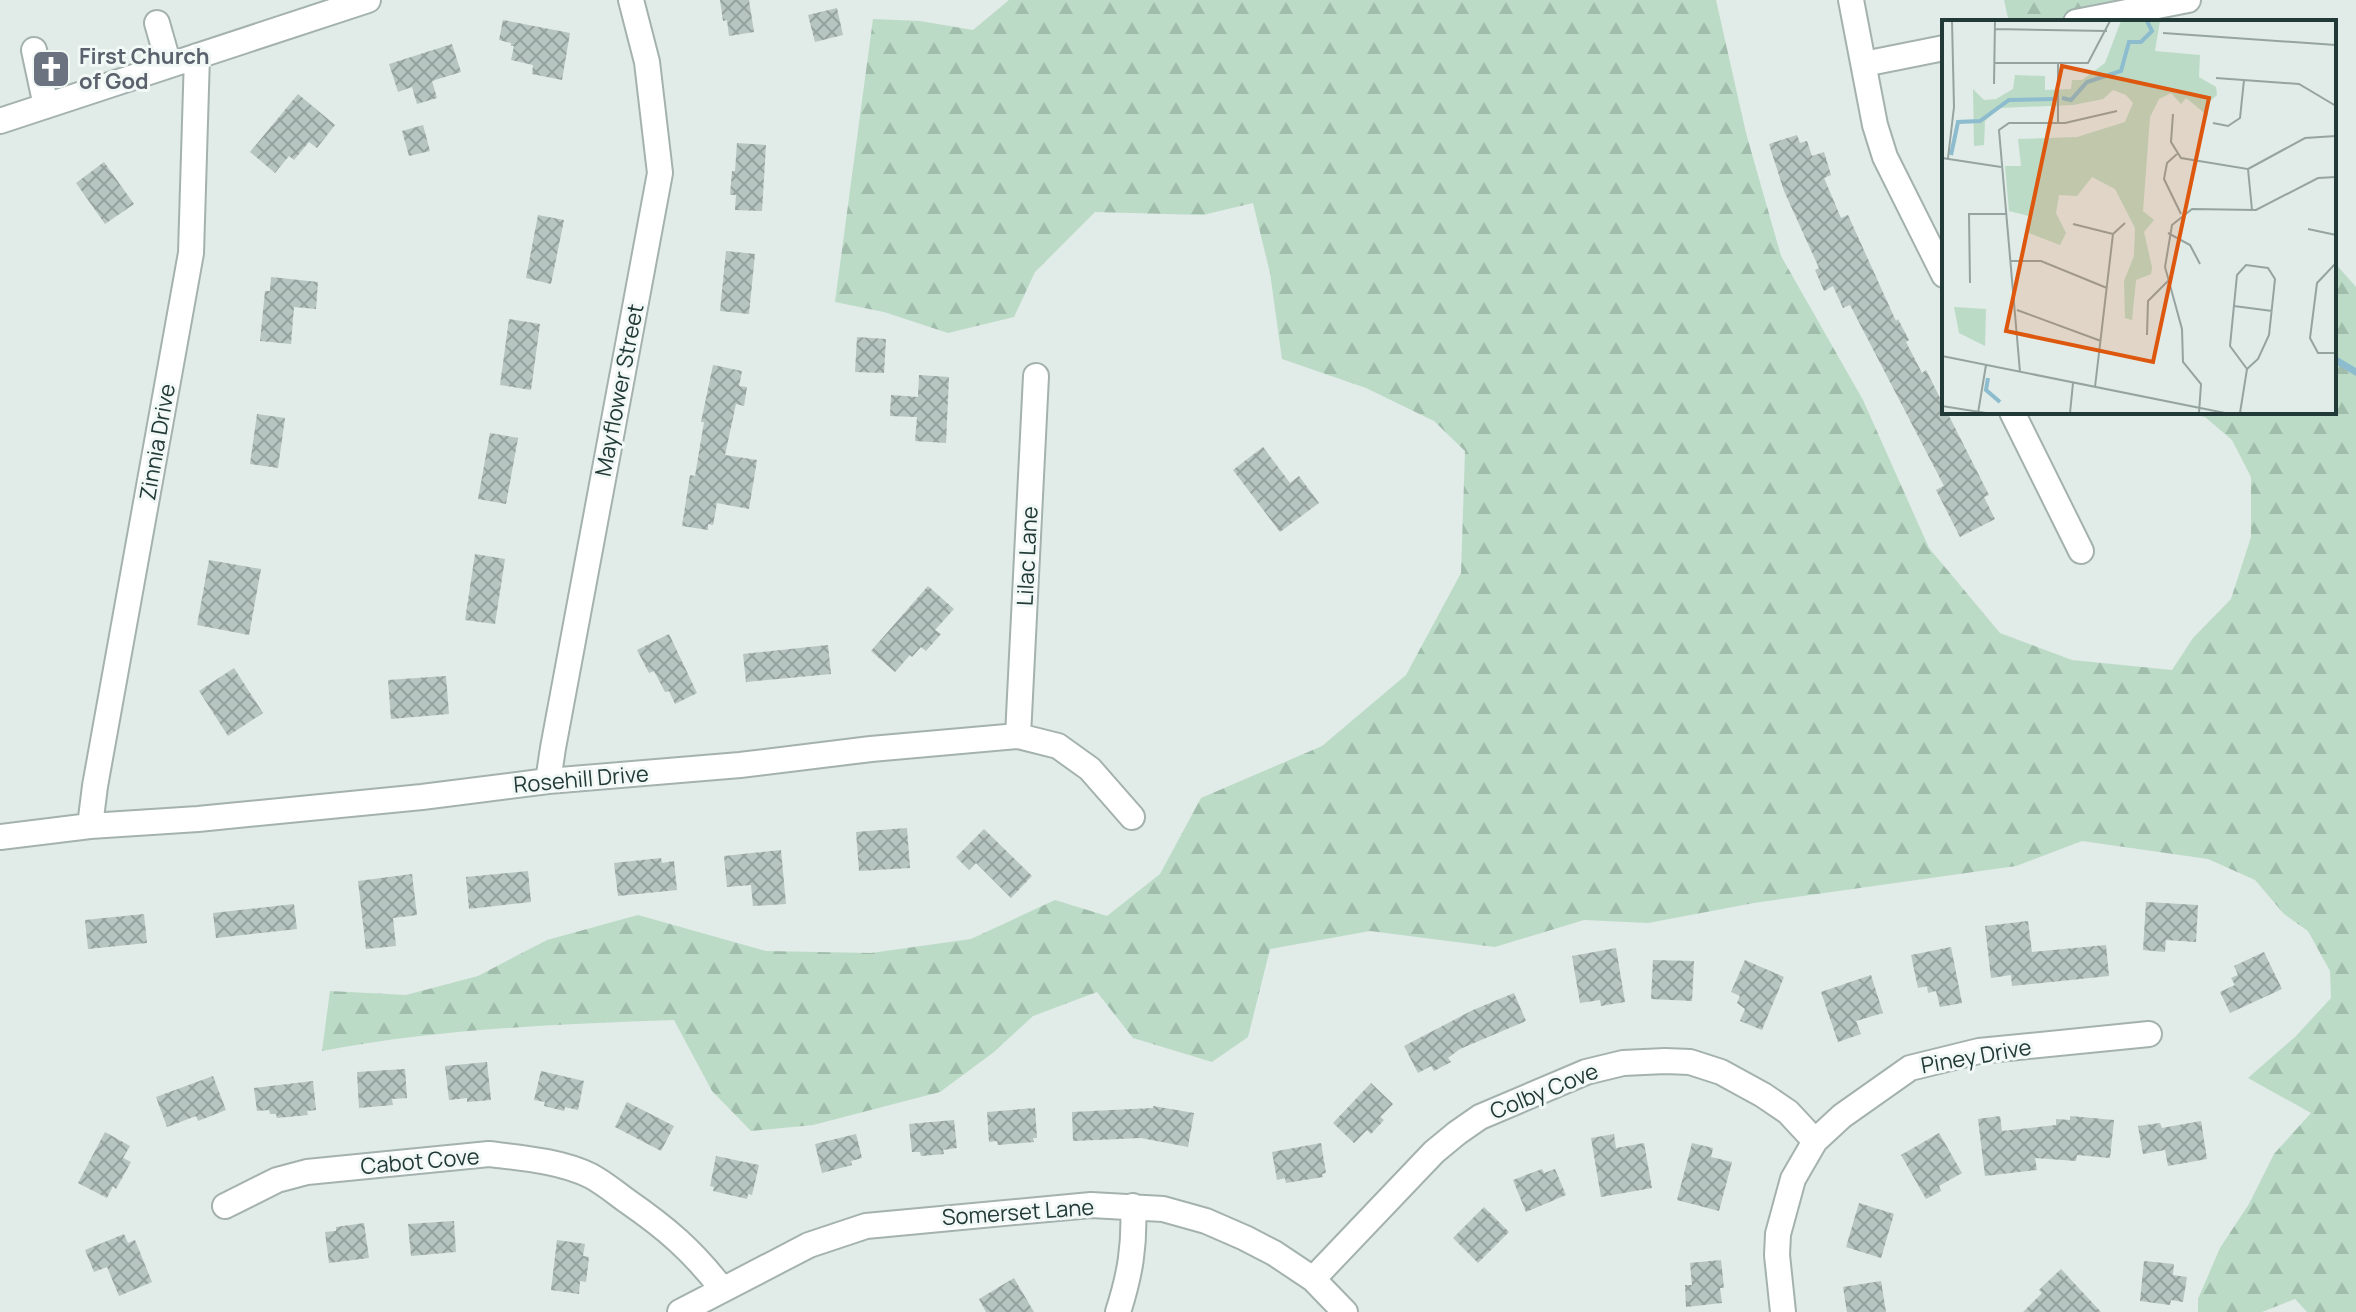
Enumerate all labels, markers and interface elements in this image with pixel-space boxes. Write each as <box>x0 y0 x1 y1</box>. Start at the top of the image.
inset map <box>1942 20 2336 414</box>
place label: First Church of God <box>79 41 210 96</box>
church icon: First Church of God <box>30 48 72 90</box>
street label: Mayflower Street <box>588 301 650 479</box>
street label: Zinnia Drive <box>132 381 182 503</box>
street label: Lilac Lane <box>1009 505 1045 607</box>
street label: Rosehill Drive <box>512 758 650 800</box>
street label: Piney Drive <box>1918 1032 2034 1080</box>
street label: Colby Cove <box>1485 1056 1603 1126</box>
street label: Cabot Cove <box>359 1141 481 1181</box>
street label: Somerset Lane <box>941 1192 1095 1232</box>

